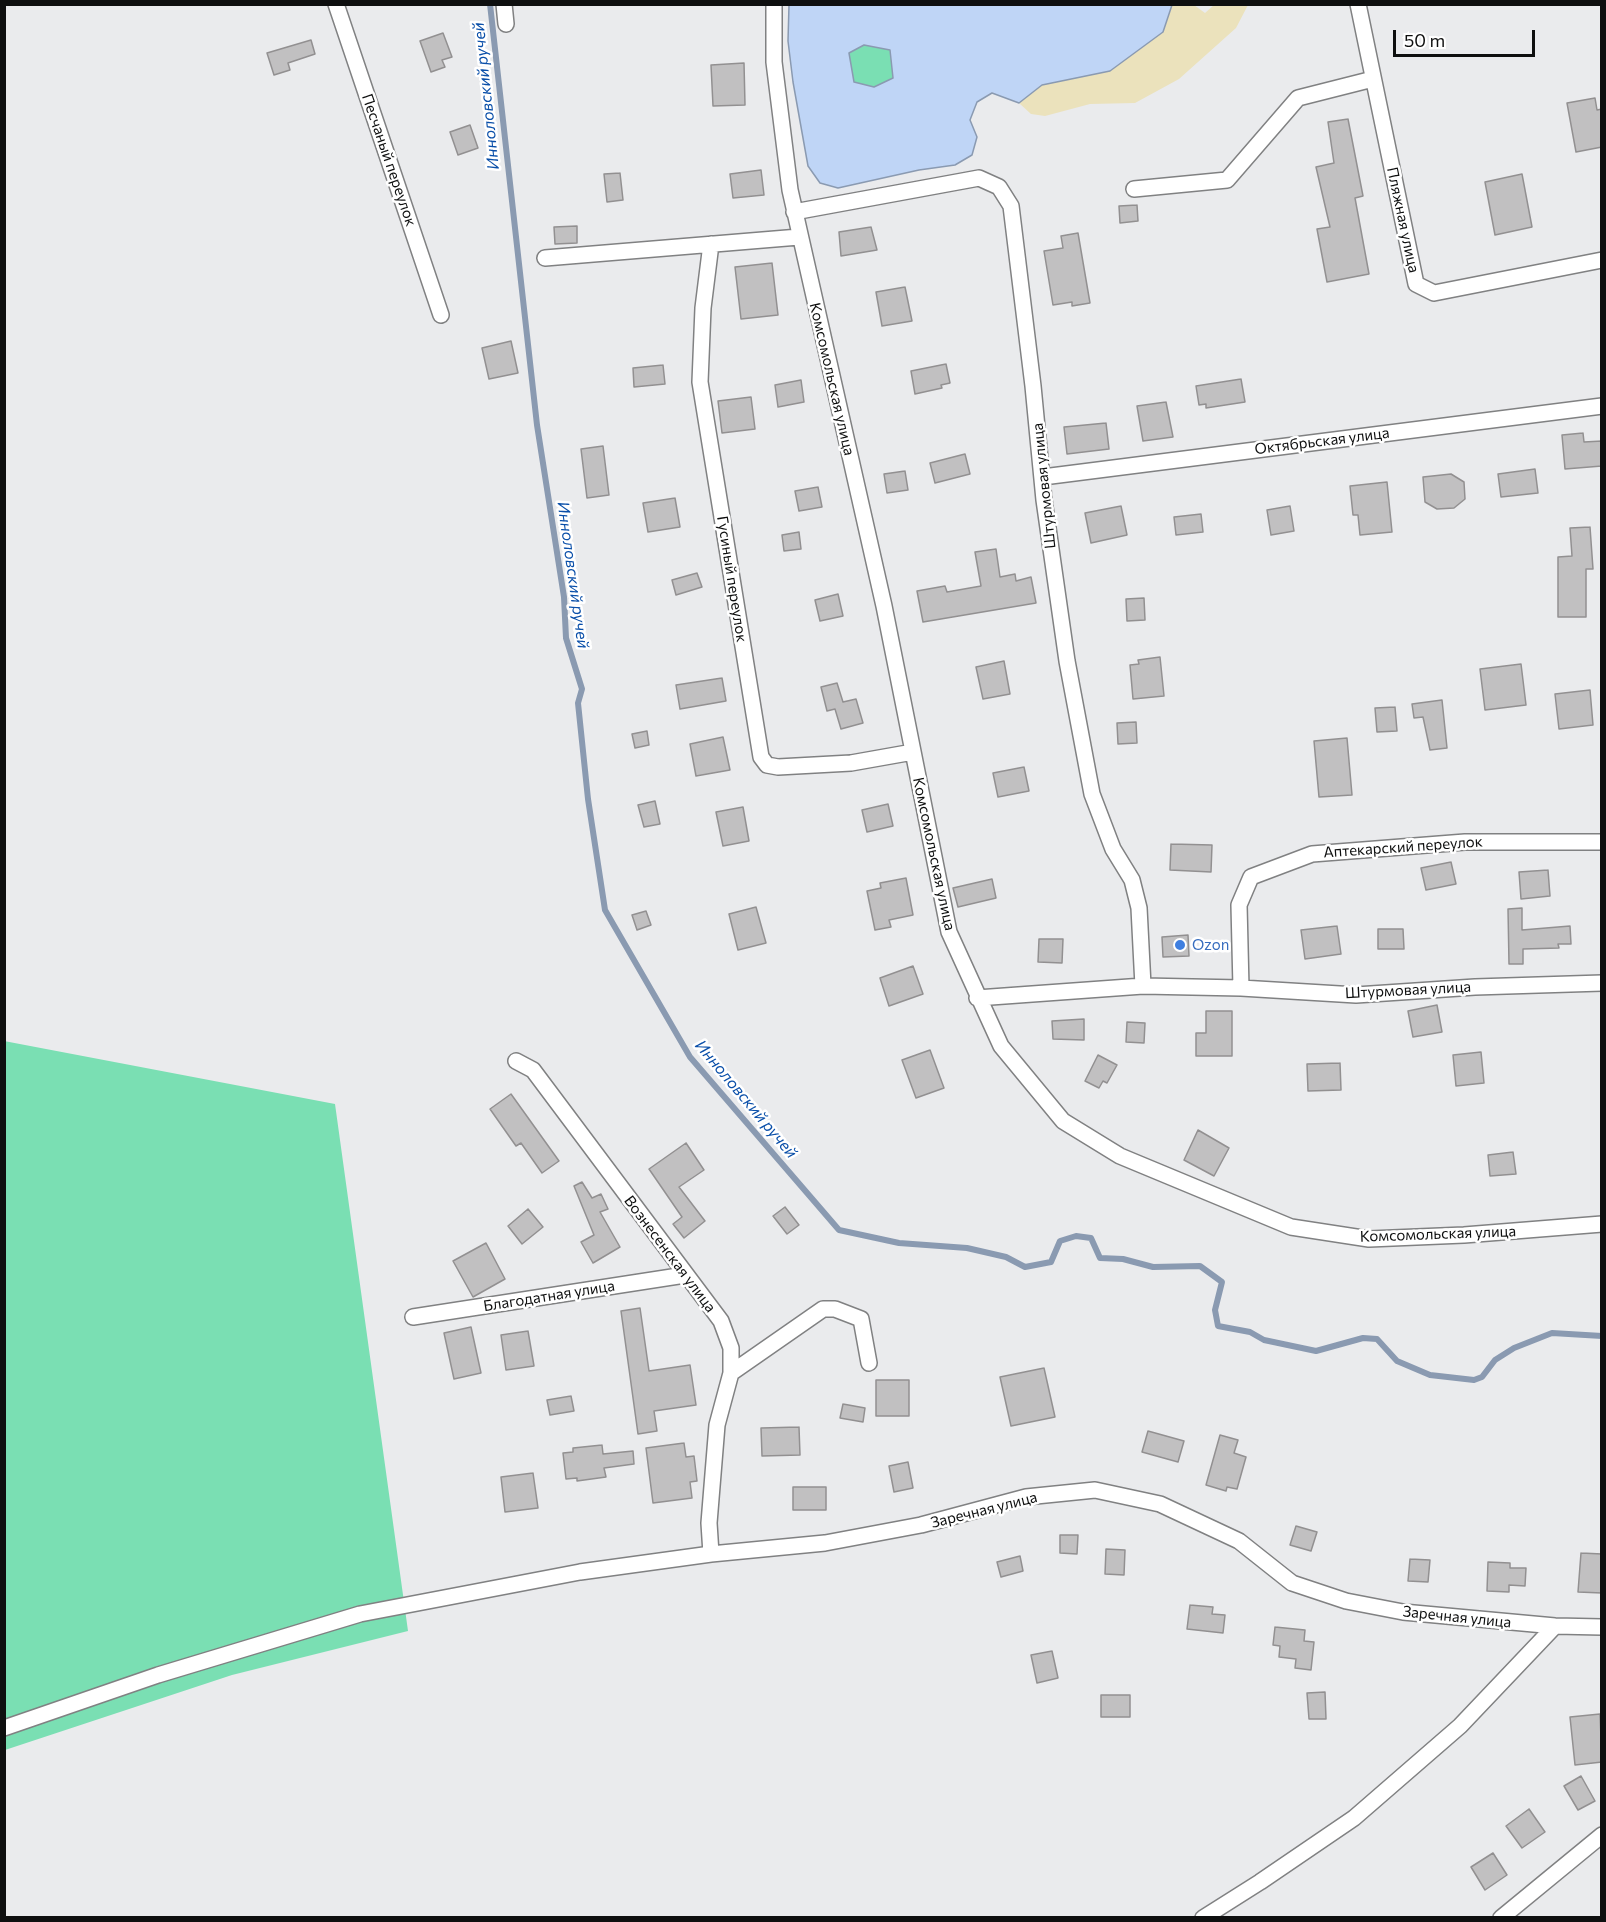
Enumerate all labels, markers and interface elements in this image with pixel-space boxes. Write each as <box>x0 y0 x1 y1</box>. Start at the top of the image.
scale bar <box>1396 18 1538 56</box>
water label: Инноловский ручей <box>469 21 503 171</box>
text: 50 m <box>1404 29 1445 51</box>
street label: Песчаный переулок <box>358 91 420 229</box>
street label: Пляжная улица <box>1383 165 1423 275</box>
street label: Комсомольская улица <box>806 301 858 457</box>
street label: Штурмовая улица <box>1028 422 1060 550</box>
street label: Октябрьская улица <box>1254 424 1390 458</box>
water label: Инноловский ручей <box>553 500 593 650</box>
street label: Гусиный переулок <box>713 514 751 644</box>
street label: Комсомольская улица <box>909 776 959 932</box>
street label: Аптекарский переулок <box>1323 832 1483 862</box>
place label: Ozon <box>1192 936 1229 954</box>
marker: Ozon <box>1173 938 1187 952</box>
street label: Штурмовая улица <box>1344 978 1472 1002</box>
water label: Инноловский ручей <box>691 1036 801 1162</box>
street label: Вознесенская улица <box>620 1192 720 1316</box>
street label: Комсомольская улица <box>1360 1222 1516 1246</box>
street label: Благодатная улица <box>482 1277 616 1315</box>
street label: Заречная улица <box>929 1488 1039 1532</box>
street label: Заречная улица <box>1402 1602 1512 1632</box>

